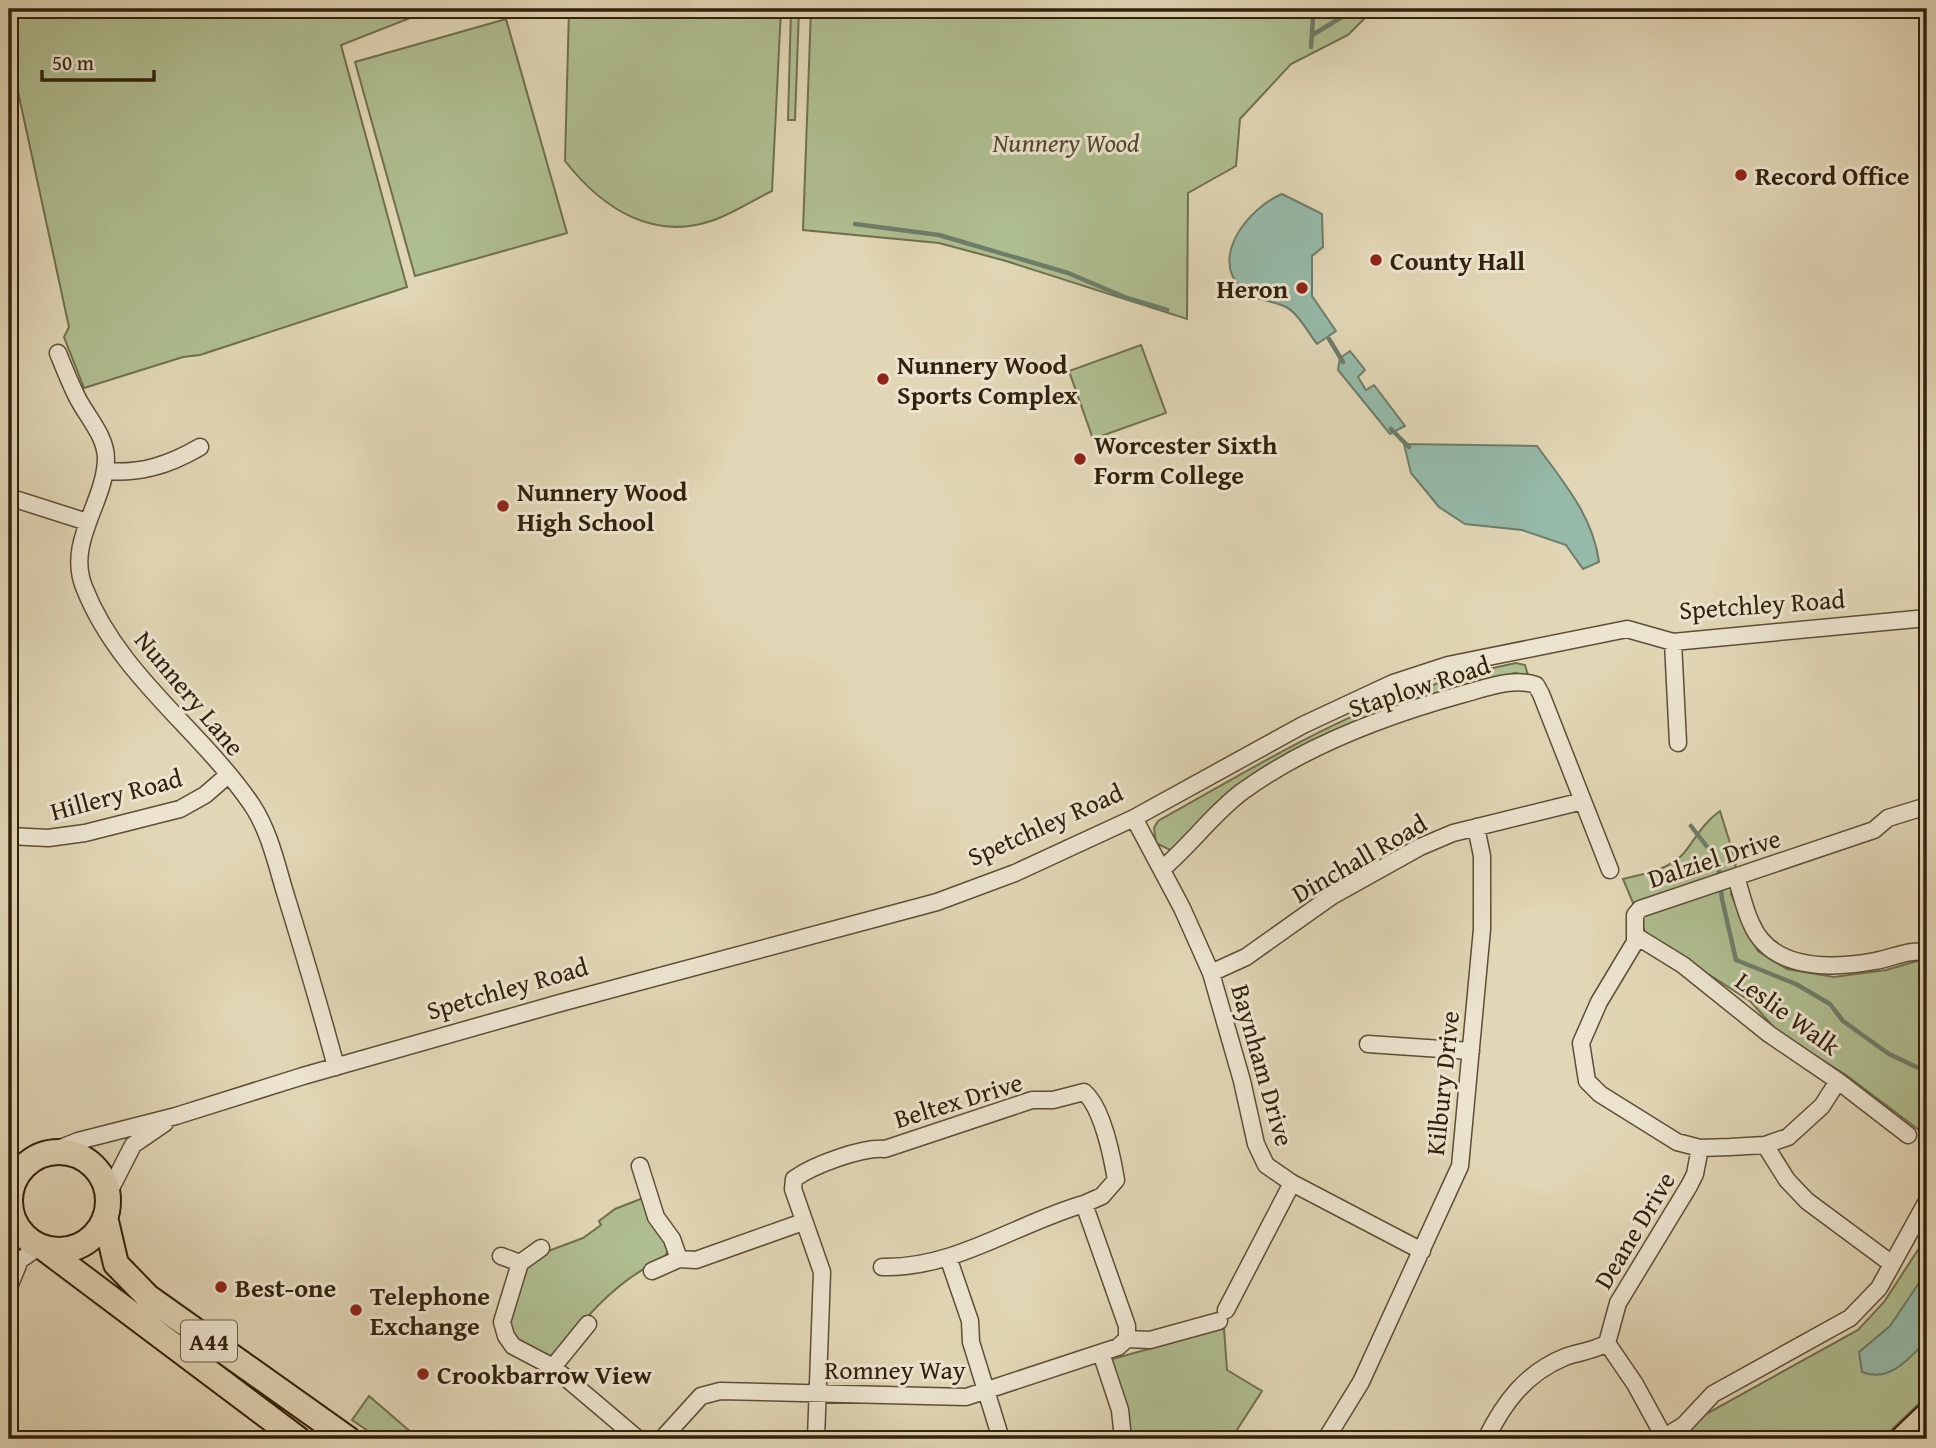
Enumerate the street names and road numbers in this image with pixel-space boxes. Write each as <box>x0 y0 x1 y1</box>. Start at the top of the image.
street label: Spetchley Road <box>1678 579 1846 629</box>
street label: Nunnery Lane <box>126 622 254 764</box>
street label: Staplow Road <box>1343 645 1495 727</box>
street label: Hillery Road <box>46 758 186 830</box>
street label: Spetchley Road <box>961 772 1129 876</box>
street label: Dinchall Road <box>1284 803 1434 913</box>
street label: Dalziel Drive <box>1643 818 1785 898</box>
street label: Spetchley Road <box>422 946 592 1030</box>
street label: Leslie Walk <box>1727 961 1849 1065</box>
street label: Baynham Drive <box>1221 979 1305 1151</box>
street label: Kilbury Drive <box>1415 1009 1469 1157</box>
street label: Beltex Drive <box>889 1062 1027 1138</box>
street label: Deane Drive <box>1584 1164 1684 1296</box>
road number: A44 <box>181 1321 237 1362</box>
street label: Romney Way <box>824 1350 966 1389</box>

